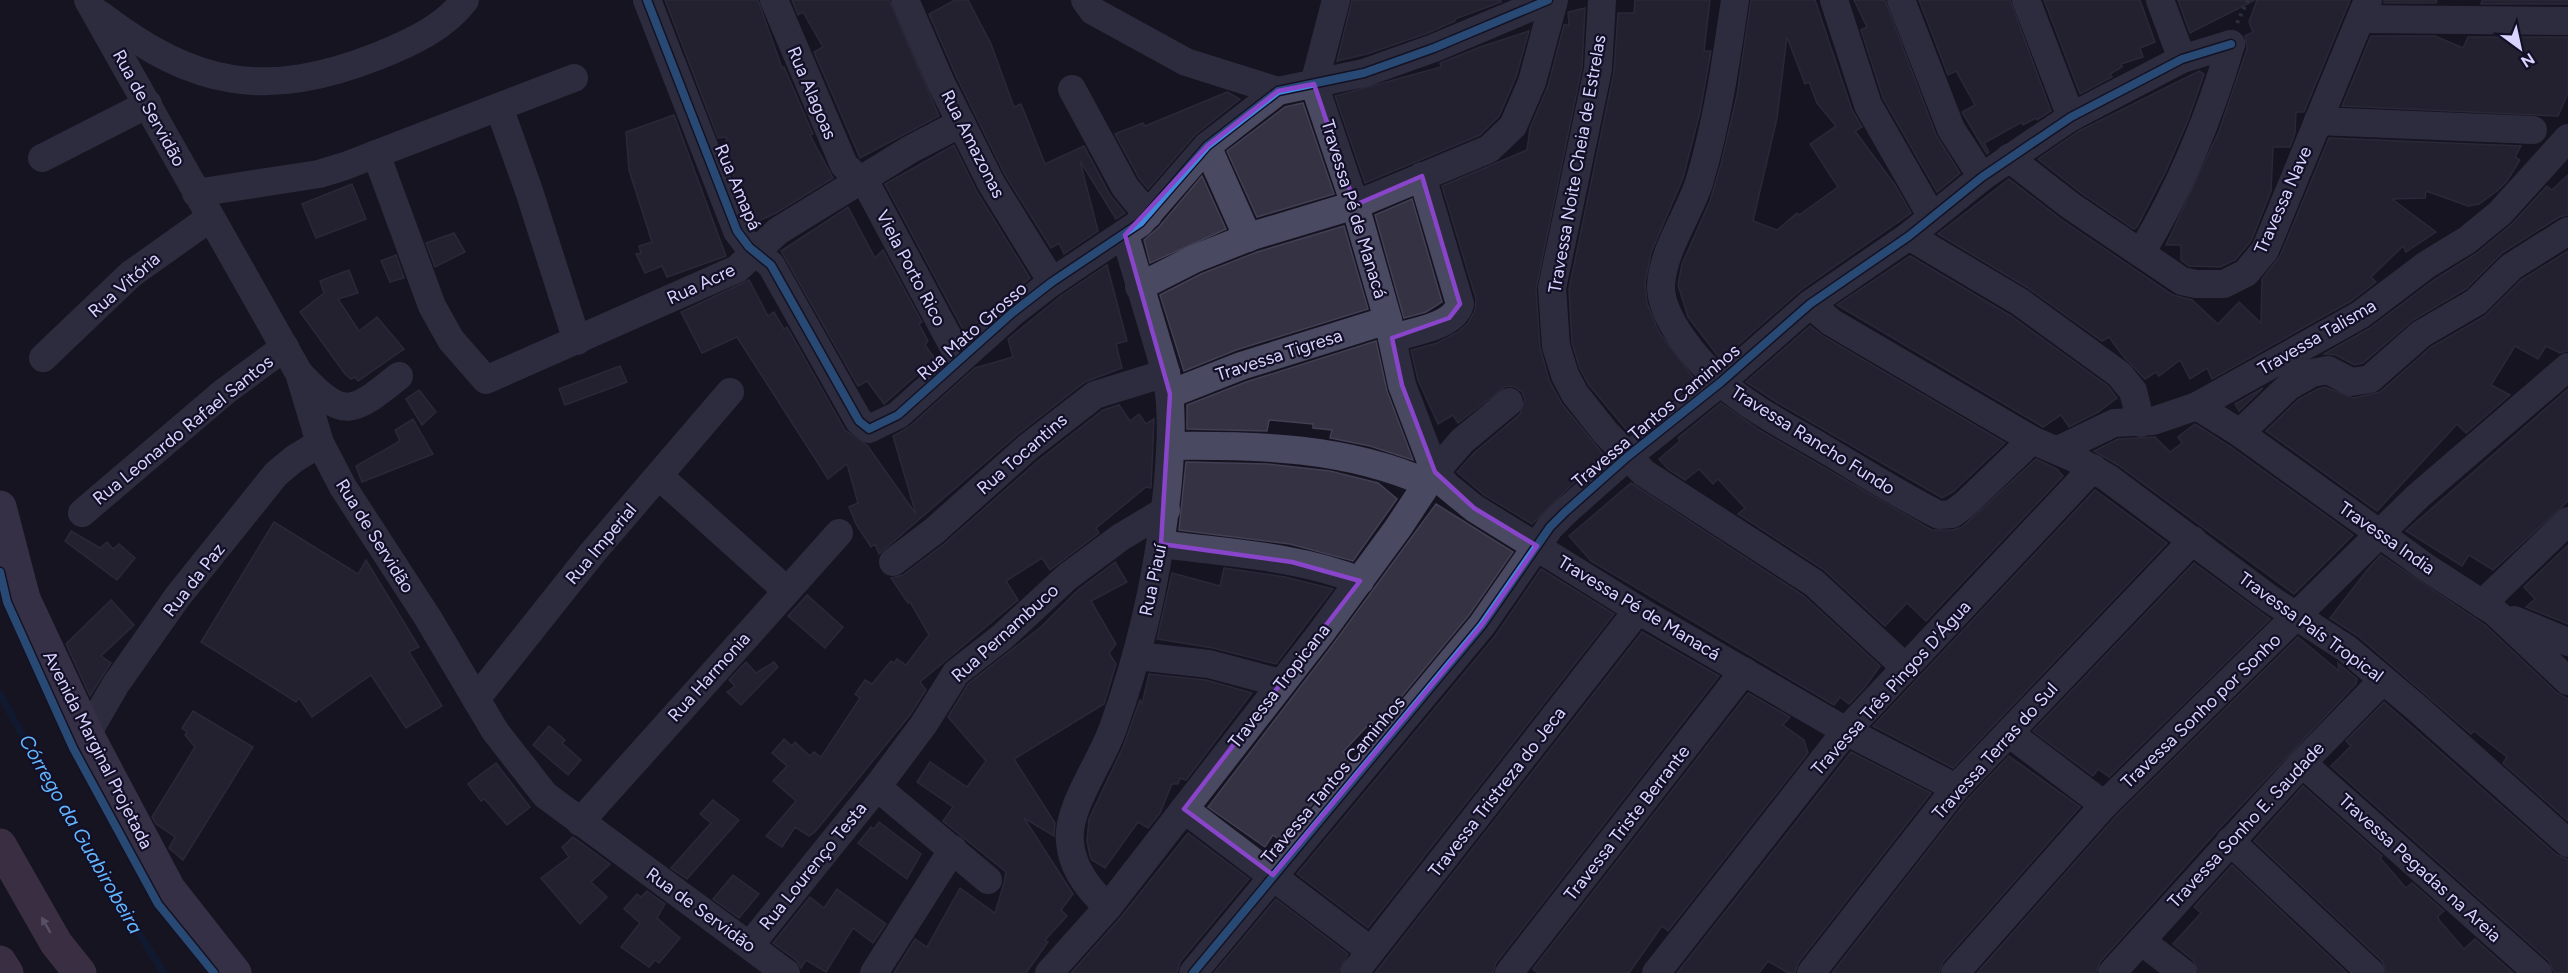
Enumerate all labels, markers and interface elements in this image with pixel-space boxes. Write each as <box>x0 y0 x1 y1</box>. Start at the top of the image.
north arrow <box>2490 18 2550 78</box>
street label: Travessa Noite Cheia de Estrelas <box>1543 33 1611 295</box>
street label: Rua Alagoas <box>783 43 841 143</box>
street label: Rua de Servidão <box>108 46 190 170</box>
text: N <box>2518 49 2538 71</box>
street label: Rua Amazonas <box>936 86 1010 202</box>
street label: Travessa Pé de Manacá <box>1316 117 1392 301</box>
street label: Rua Amapá <box>710 141 766 233</box>
street label: Travessa Nave <box>2249 143 2317 257</box>
street label: Viela Porto Rico <box>871 206 951 330</box>
street label: Rua Vitória <box>83 248 165 322</box>
street label: Rua Acre <box>663 259 739 309</box>
street label: Rua Mato Grosso <box>913 277 1031 385</box>
street label: Travessa Talisma <box>2254 294 2380 380</box>
street label: Travessa Tigresa <box>1213 324 1345 386</box>
street label: Travessa Tantos Caminhos <box>1568 339 1744 493</box>
street label: Rua Leonardo Rafael Santos <box>88 350 278 510</box>
street label: Travessa Rancho Fundo <box>1727 380 1899 500</box>
street label: Rua Tocantins <box>972 409 1072 499</box>
street label: Rua de Servidão <box>331 475 419 597</box>
street label: Travessa India <box>2335 497 2439 579</box>
street label: Rua Imperial <box>561 499 641 589</box>
street label: Rua da Paz <box>158 539 230 621</box>
street label: Rua Piauí <box>1135 541 1172 618</box>
street label: Travessa Pé de Manacá <box>1554 551 1724 665</box>
street label: Travessa País Tropical <box>2234 567 2388 687</box>
street label: Rua Pernambuco <box>947 579 1063 687</box>
street label: Travessa Três Pingos D'Água <box>1807 596 1975 780</box>
street label: Travessa Tropicana <box>1223 619 1335 753</box>
street label: Rua Harmonia <box>663 628 755 726</box>
street label: Travessa Sonho por Sonho <box>2116 629 2286 793</box>
street label: Avenida Marginal Projetada <box>38 647 158 853</box>
street label: Travessa Terras do Sul <box>1928 678 2062 824</box>
street label: Travessa Tantos Caminhos <box>1256 692 1410 868</box>
street label: Travessa Tristreza do Jeca <box>1424 702 1570 882</box>
water label: Córrego da Guabirobeira <box>14 730 148 938</box>
street label: Travessa Sonho E. Saudade <box>2163 737 2329 913</box>
street label: Travessa Triste Berrante <box>1559 741 1695 905</box>
street label: Travessa Pegadas na Areia <box>2334 789 2506 947</box>
street label: Rua Lourenço Testa <box>755 798 871 934</box>
street label: Rua de Servidão <box>642 863 760 957</box>
one-way arrow <box>41 917 52 933</box>

